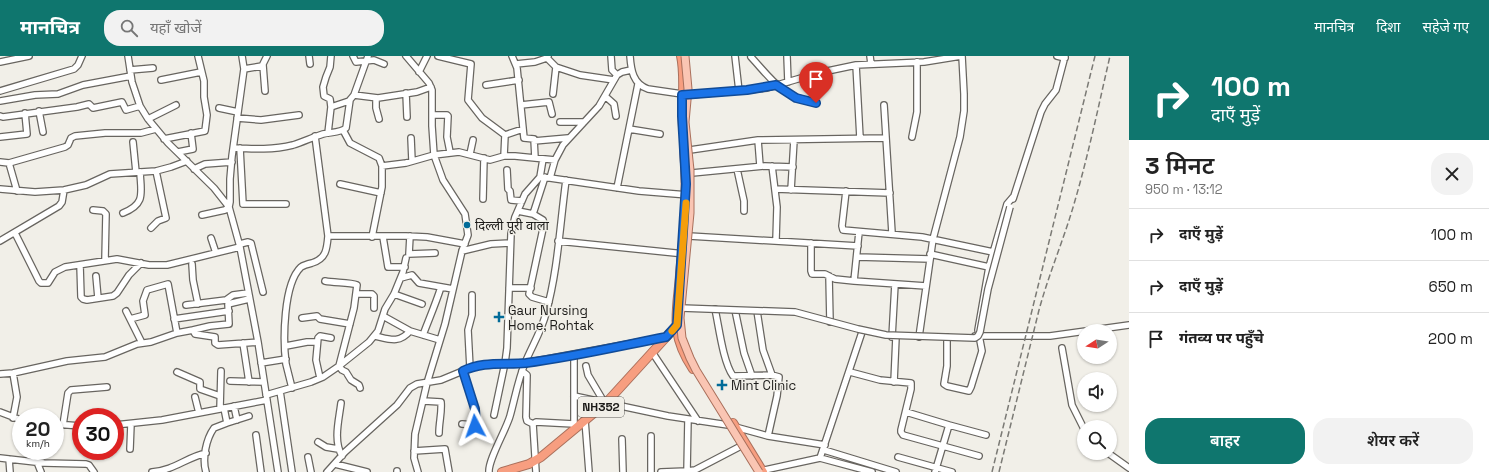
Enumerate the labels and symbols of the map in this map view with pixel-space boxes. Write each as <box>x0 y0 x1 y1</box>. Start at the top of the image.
pin <box>799 62 833 103</box>
place label: दिल्ली पूरी वाला <box>475 217 549 234</box>
marker: दिल्ली पूरी वाला <box>462 220 472 230</box>
place label: Gaur Nursing Home, Rohtak <box>508 302 594 334</box>
marker: Gaur Nursing Home, Rohtak <box>493 311 505 323</box>
north arrow <box>1077 324 1117 364</box>
place label: Mint Clinic <box>731 377 796 394</box>
marker: Mint Clinic <box>716 379 728 391</box>
road number: NH352 <box>578 397 624 417</box>
position arrow <box>454 405 496 447</box>
speed limit sign: 30 <box>72 408 124 460</box>

